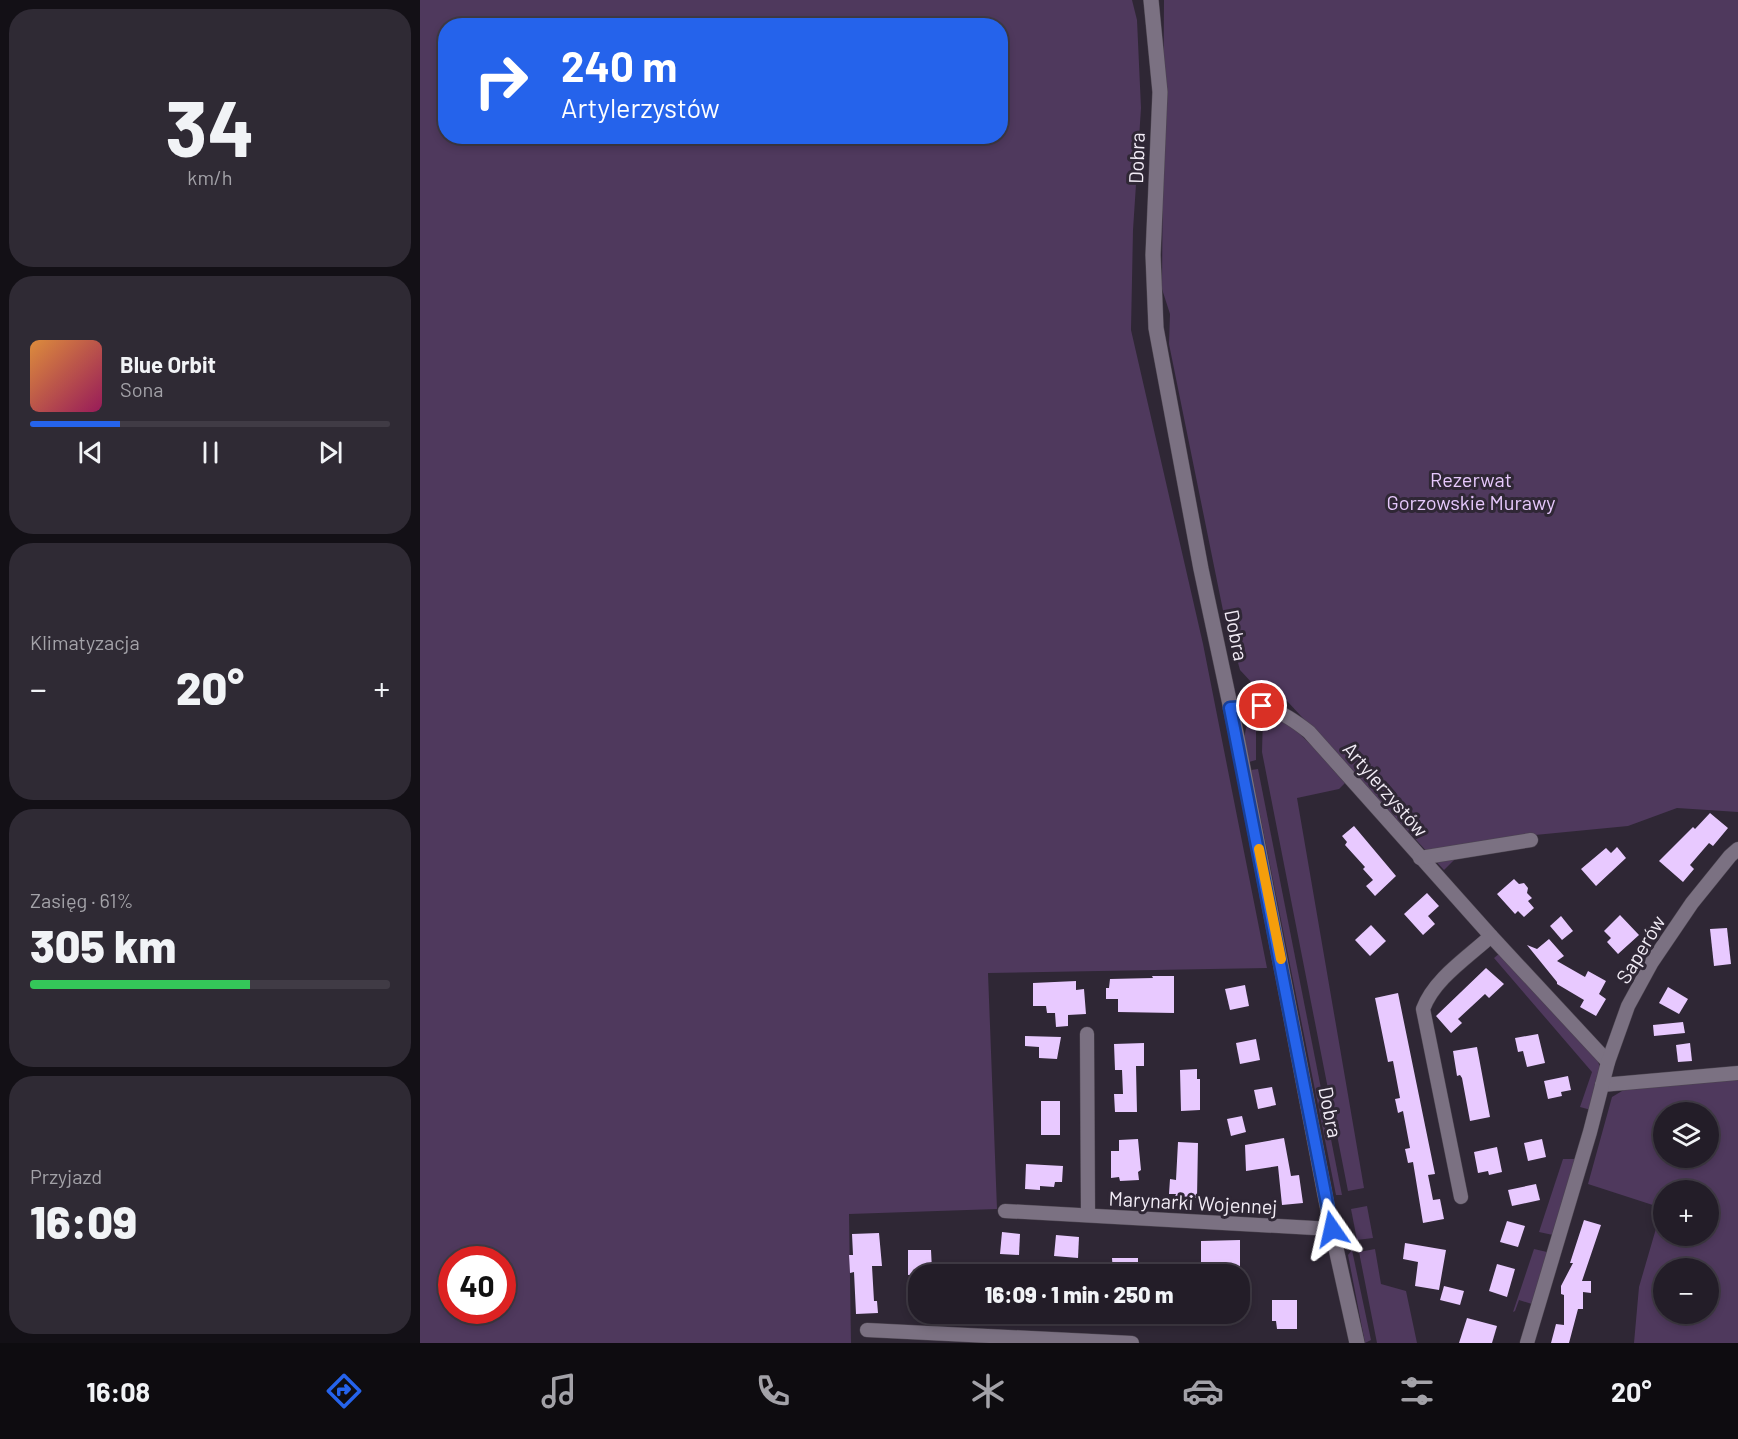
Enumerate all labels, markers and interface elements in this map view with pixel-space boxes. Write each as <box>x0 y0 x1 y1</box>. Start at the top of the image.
text: 240 m <box>561 40 677 90</box>
icon: right <box>462 42 540 120</box>
text: 34 <box>165 79 255 173</box>
text: Artylerzystów <box>561 91 720 123</box>
street label: Dobra <box>1123 132 1149 184</box>
text: km/h <box>187 165 233 189</box>
text: Blue Orbit <box>120 351 216 377</box>
text: Sona <box>120 377 164 401</box>
icon: previous <box>74 436 107 469</box>
icon: pause <box>194 436 227 469</box>
icon: next <box>314 436 347 469</box>
park label: Rezerwat Gorzowskie Murawy <box>1386 467 1556 514</box>
street label: Dobra <box>1220 607 1254 663</box>
text: Klimatyzacja <box>30 630 140 654</box>
text: 20° <box>176 660 244 714</box>
text: − <box>30 668 47 708</box>
text: + <box>374 668 390 708</box>
pin <box>1236 680 1287 731</box>
icon: arrive <box>1245 689 1278 722</box>
street label: Artylerzystów <box>1338 737 1434 841</box>
text: Zasięg · 61% <box>30 888 133 912</box>
street label: Saperów <box>1610 911 1670 987</box>
text: 305 km <box>30 918 176 972</box>
street label: Dobra <box>1314 1084 1348 1140</box>
map controls <box>1653 1102 1719 1324</box>
button: layers <box>1653 1102 1719 1168</box>
text: Przyjazd <box>30 1164 102 1188</box>
button: + <box>1653 1180 1719 1246</box>
street label: Marynarki Wojennej <box>1108 1186 1278 1218</box>
text: 16:09 <box>30 1194 137 1248</box>
position arrow <box>1300 1197 1364 1261</box>
speed limit sign: 40 <box>438 1246 516 1324</box>
button: − <box>1653 1258 1719 1324</box>
text: 16:09 · 1 min · 250 m <box>984 1281 1174 1307</box>
icon: directions <box>323 1370 365 1412</box>
icon: music <box>538 1370 580 1412</box>
icon: phone <box>752 1370 794 1412</box>
icon: climate <box>967 1370 1009 1412</box>
icon: car <box>1182 1370 1224 1412</box>
icon: filters <box>1396 1370 1438 1412</box>
text: 16:08 <box>86 1375 150 1407</box>
text: 20° <box>1611 1375 1652 1407</box>

